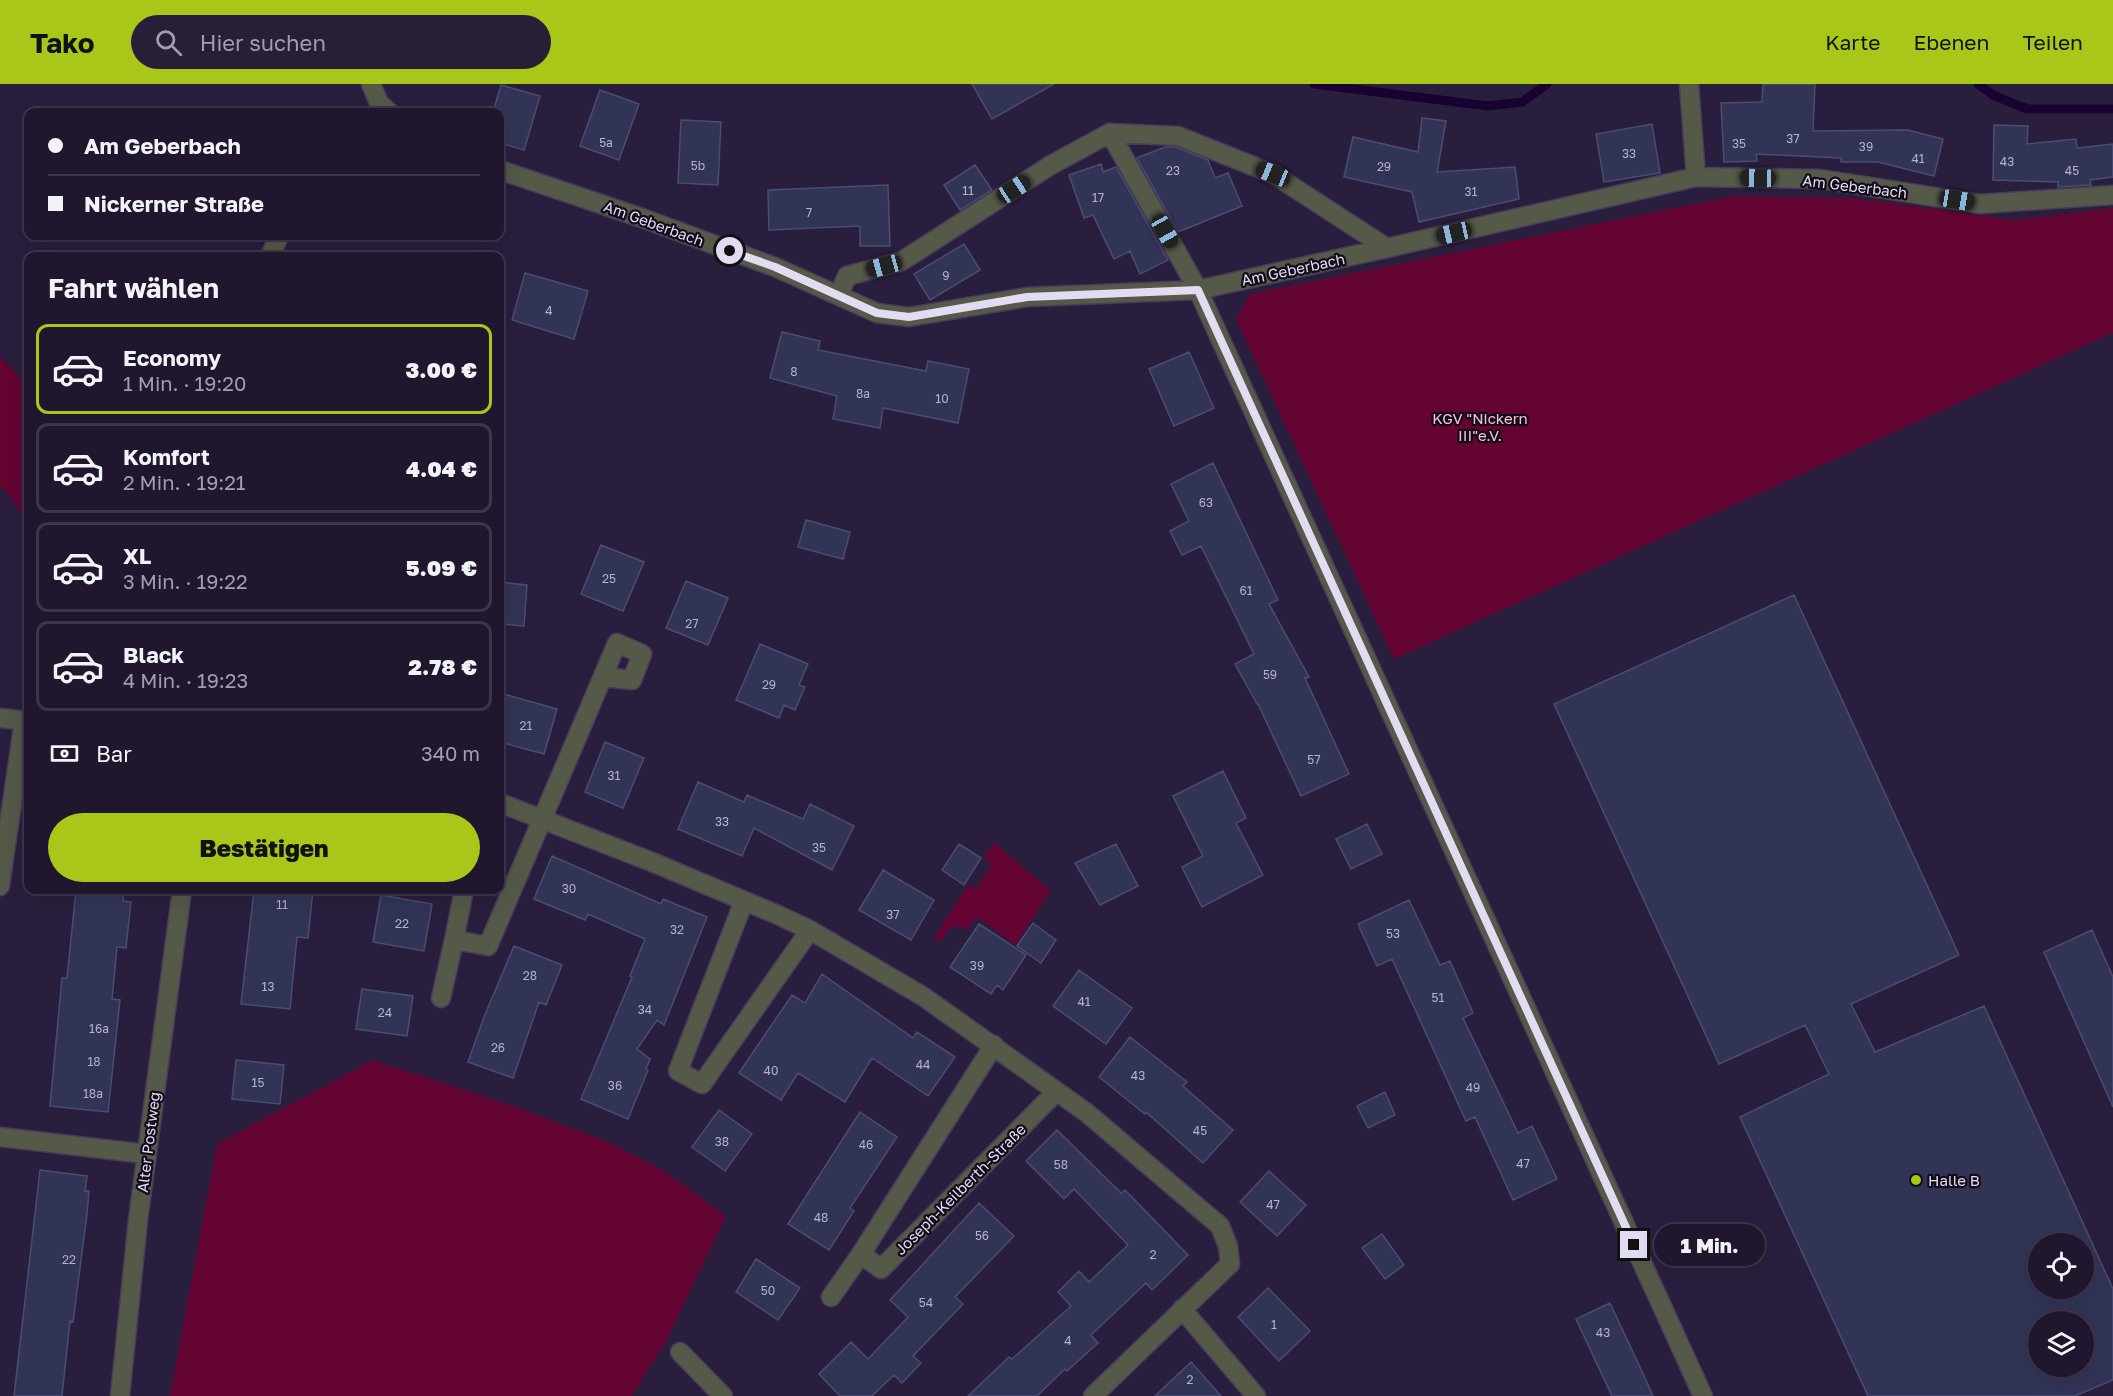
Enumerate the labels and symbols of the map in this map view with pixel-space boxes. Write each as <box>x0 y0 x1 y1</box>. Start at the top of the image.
house number: 37 <box>1786 131 1800 146</box>
house number: 5a <box>599 135 613 150</box>
house number: 35 <box>1732 136 1746 151</box>
house number: 39 <box>1859 139 1873 154</box>
house number: 33 <box>1622 146 1636 161</box>
house number: 41 <box>1911 151 1925 166</box>
house number: 43 <box>2000 154 2014 169</box>
house number: 5b <box>691 158 705 173</box>
car <box>1253 159 1293 189</box>
house number: 29 <box>1377 159 1391 174</box>
house number: 23 <box>1166 163 1180 178</box>
house number: 45 <box>2065 163 2079 178</box>
car <box>1740 169 1776 187</box>
street label: Am Geberbach <box>1802 171 1908 201</box>
car <box>994 172 1034 206</box>
house number: 11 <box>962 183 974 198</box>
house number: 31 <box>1465 184 1478 199</box>
car <box>1938 188 1976 212</box>
house number: 17 <box>1092 190 1104 205</box>
street label: Am Geberbach <box>601 197 707 249</box>
house number: 7 <box>806 205 812 220</box>
car <box>1148 211 1182 251</box>
car <box>1434 220 1474 246</box>
route start <box>716 237 743 264</box>
street label: Am Geberbach <box>1240 249 1346 289</box>
car <box>864 253 904 279</box>
house number: 9 <box>942 268 950 283</box>
house number: 4 <box>545 303 553 318</box>
house number: 8 <box>790 364 798 379</box>
house number: 8a <box>856 386 870 401</box>
house number: 10 <box>935 391 949 406</box>
park label: KGV "Nickern III"e.V. <box>1432 409 1528 444</box>
house number: 63 <box>1199 495 1213 510</box>
house number: 25 <box>602 571 616 586</box>
house number: 61 <box>1239 583 1253 598</box>
house number: 27 <box>685 616 699 631</box>
house number: 59 <box>1263 667 1277 682</box>
house number: 29 <box>762 677 776 692</box>
house number: 21 <box>520 718 533 733</box>
house number: 57 <box>1307 752 1321 767</box>
house number: 31 <box>608 768 621 783</box>
house number: 33 <box>715 814 729 829</box>
house number: 35 <box>812 840 826 855</box>
house number: 30 <box>562 881 576 896</box>
house number: 11 <box>276 897 288 912</box>
house number: 37 <box>886 907 900 922</box>
house number: 22 <box>395 916 409 931</box>
house number: 32 <box>670 922 684 937</box>
house number: 53 <box>1386 926 1400 941</box>
house number: 39 <box>970 958 984 973</box>
house number: 28 <box>523 968 537 983</box>
house number: 13 <box>262 979 274 994</box>
house number: 51 <box>1432 990 1445 1005</box>
house number: 41 <box>1077 994 1091 1009</box>
house number: 34 <box>638 1002 652 1017</box>
house number: 24 <box>378 1005 392 1020</box>
house number: 16a <box>89 1021 109 1036</box>
house number: 26 <box>491 1040 505 1055</box>
house number: 18 <box>87 1054 101 1069</box>
house number: 44 <box>916 1057 930 1072</box>
house number: 40 <box>764 1063 778 1078</box>
house number: 43 <box>1131 1068 1145 1083</box>
house number: 15 <box>252 1075 264 1090</box>
house number: 36 <box>608 1078 622 1093</box>
house number: 49 <box>1466 1080 1480 1095</box>
house number: 18a <box>83 1086 103 1101</box>
street label: Alter Postweg <box>133 1091 163 1193</box>
street label: Joseph-Keilberth-Straße <box>891 1120 1029 1258</box>
house number: 45 <box>1193 1123 1207 1138</box>
house number: 38 <box>715 1134 729 1149</box>
house number: 46 <box>859 1137 873 1152</box>
house number: 47 <box>1516 1156 1530 1171</box>
house number: 58 <box>1054 1157 1068 1172</box>
place label: Halle B <box>1928 1171 1980 1189</box>
marker: Halle B <box>1909 1173 1923 1187</box>
house number: 47 <box>1266 1197 1280 1212</box>
house number: 48 <box>814 1210 828 1225</box>
callout: 1 Min. <box>1655 1224 1766 1266</box>
house number: 56 <box>975 1228 989 1243</box>
route end <box>1620 1231 1647 1258</box>
house number: 2 <box>1150 1247 1157 1262</box>
house number: 22 <box>62 1252 76 1267</box>
house number: 50 <box>761 1283 775 1298</box>
house number: 54 <box>919 1295 933 1310</box>
house number: 1 <box>1271 1317 1277 1332</box>
house number: 43 <box>1596 1325 1610 1340</box>
house number: 4 <box>1064 1333 1072 1348</box>
house number: 2 <box>1187 1372 1194 1387</box>

